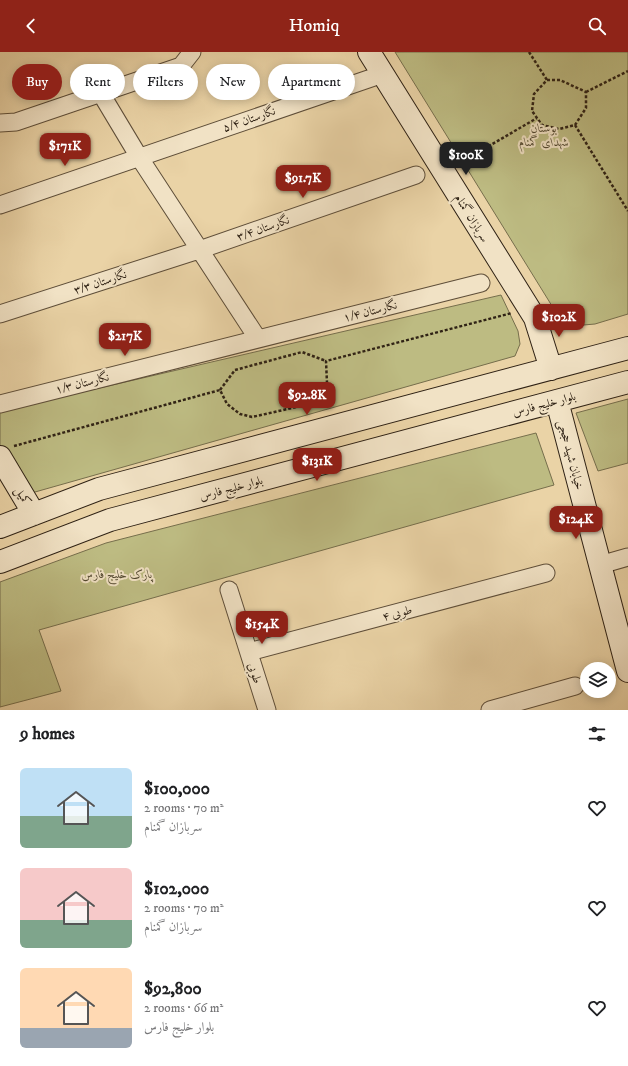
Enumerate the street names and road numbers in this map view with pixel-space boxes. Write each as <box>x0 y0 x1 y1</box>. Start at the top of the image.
street label: نگارستان ۵/۴ <box>220 102 278 136</box>
street label: سربازان گمنام <box>448 191 493 247</box>
street label: نگارستان ۳/۴ <box>234 211 292 245</box>
street label: نگارستان ۳/۳ <box>71 266 129 298</box>
street label: نگارستان ۱/۴ <box>341 297 399 325</box>
street label: نگارستان ۱/۳ <box>53 369 111 397</box>
street label: بلوار خلیج فارس <box>511 389 578 423</box>
street label: خیابان شهید حججی <box>553 419 587 492</box>
street label: بلوار خلیج فارس <box>198 473 265 507</box>
street label: کمیل <box>10 484 34 509</box>
street label: طوبی ۴ <box>381 602 414 626</box>
street label: طوبی <box>243 661 265 686</box>

